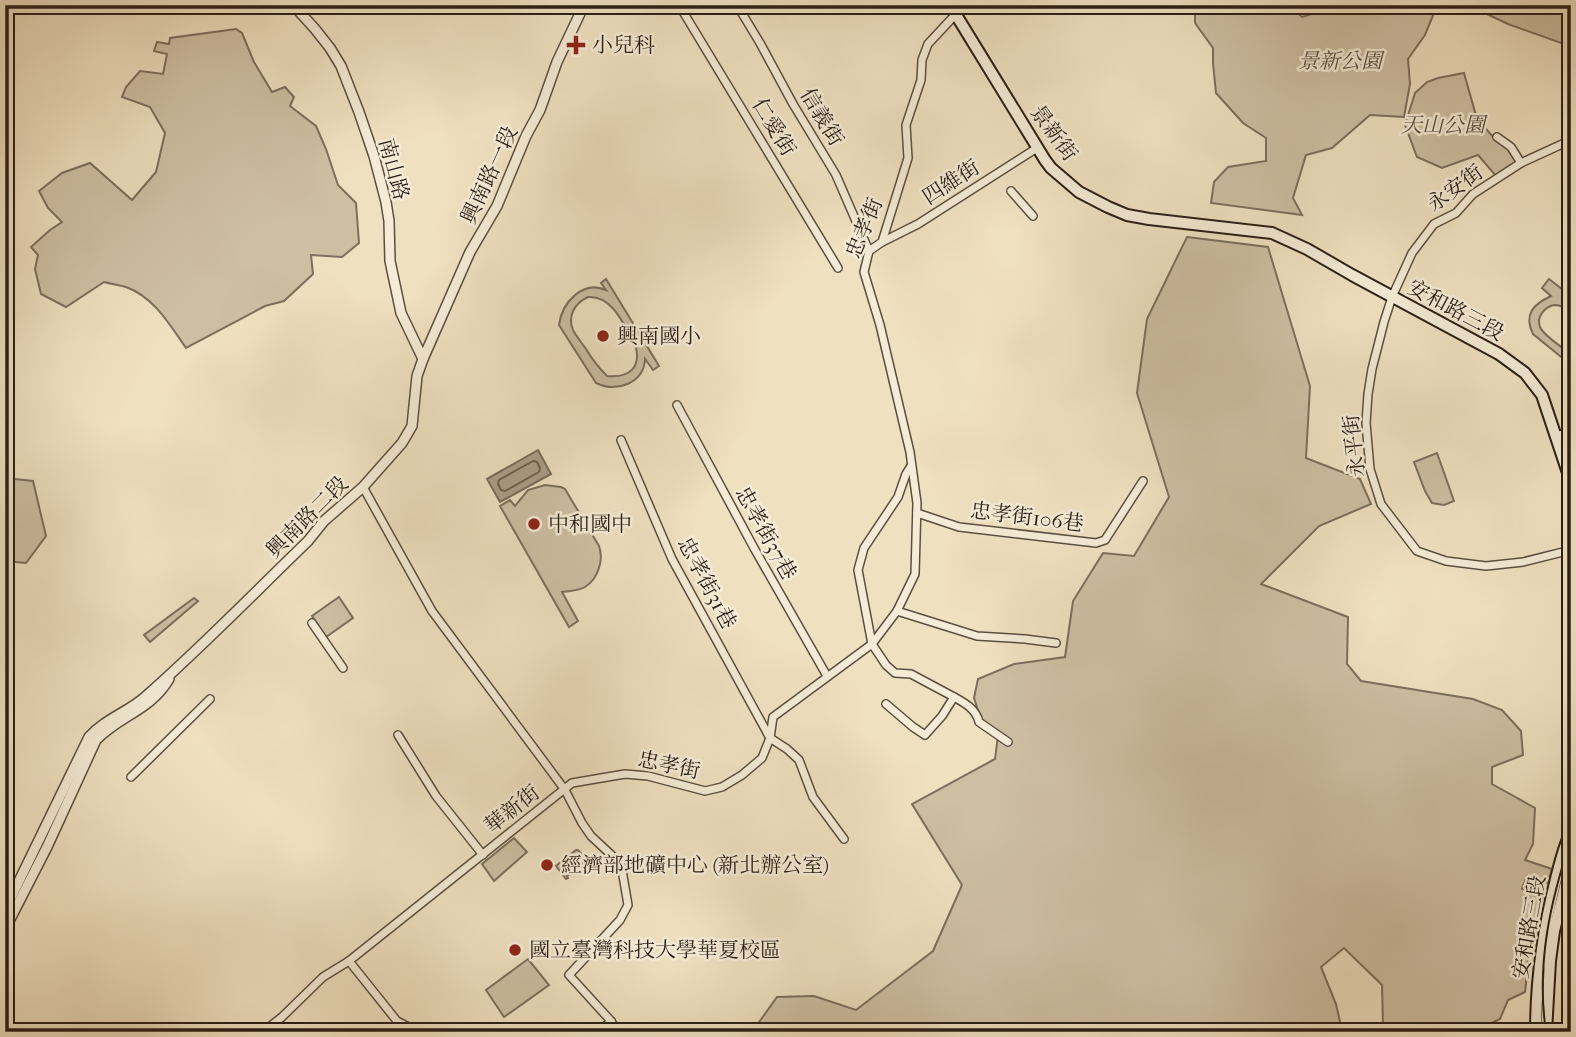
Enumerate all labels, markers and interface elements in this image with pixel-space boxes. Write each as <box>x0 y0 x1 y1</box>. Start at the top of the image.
place label: 小兒科 <box>592 33 655 57</box>
marker: 小兒科 <box>566 35 586 55</box>
park label: 景新公園 <box>1298 49 1385 73</box>
street label: 信義街 <box>795 84 849 150</box>
street label: 仁愛街 <box>747 94 801 160</box>
street label: 景新街 <box>1026 100 1082 166</box>
park label: 天山公園 <box>1401 113 1488 137</box>
street label: 興南路一段 <box>456 122 522 228</box>
street label: 南山路 <box>374 135 414 203</box>
street label: 四維街 <box>918 155 984 209</box>
street label: 永安街 <box>1422 160 1488 216</box>
street label: 忠孝街 <box>841 194 887 262</box>
street label: 安和路三段 <box>1404 275 1508 345</box>
place label: 興南國小 <box>617 324 701 348</box>
marker: 興南國小 <box>595 328 611 344</box>
street label: 永平街 <box>1339 413 1369 479</box>
street label: 興南路二段 <box>261 471 353 563</box>
street label: 忠孝街37巷 <box>731 482 801 584</box>
street label: 忠孝街106巷 <box>969 498 1085 536</box>
place label: 中和國中 <box>548 512 632 536</box>
marker: 中和國中 <box>526 516 542 532</box>
street label: 忠孝街31巷 <box>673 533 741 633</box>
street label: 忠孝街 <box>636 747 702 783</box>
street label: 華新街 <box>480 780 544 838</box>
place label: 經濟部地礦中心 (新北辦公室) <box>561 853 829 877</box>
marker: 經濟部地礦中心 (新北辦公室) <box>539 857 555 873</box>
street label: 安和路三段 <box>1508 873 1550 981</box>
place label: 國立臺灣科技大學華夏校區 <box>529 938 781 962</box>
marker: 國立臺灣科技大學華夏校區 <box>507 942 523 958</box>

